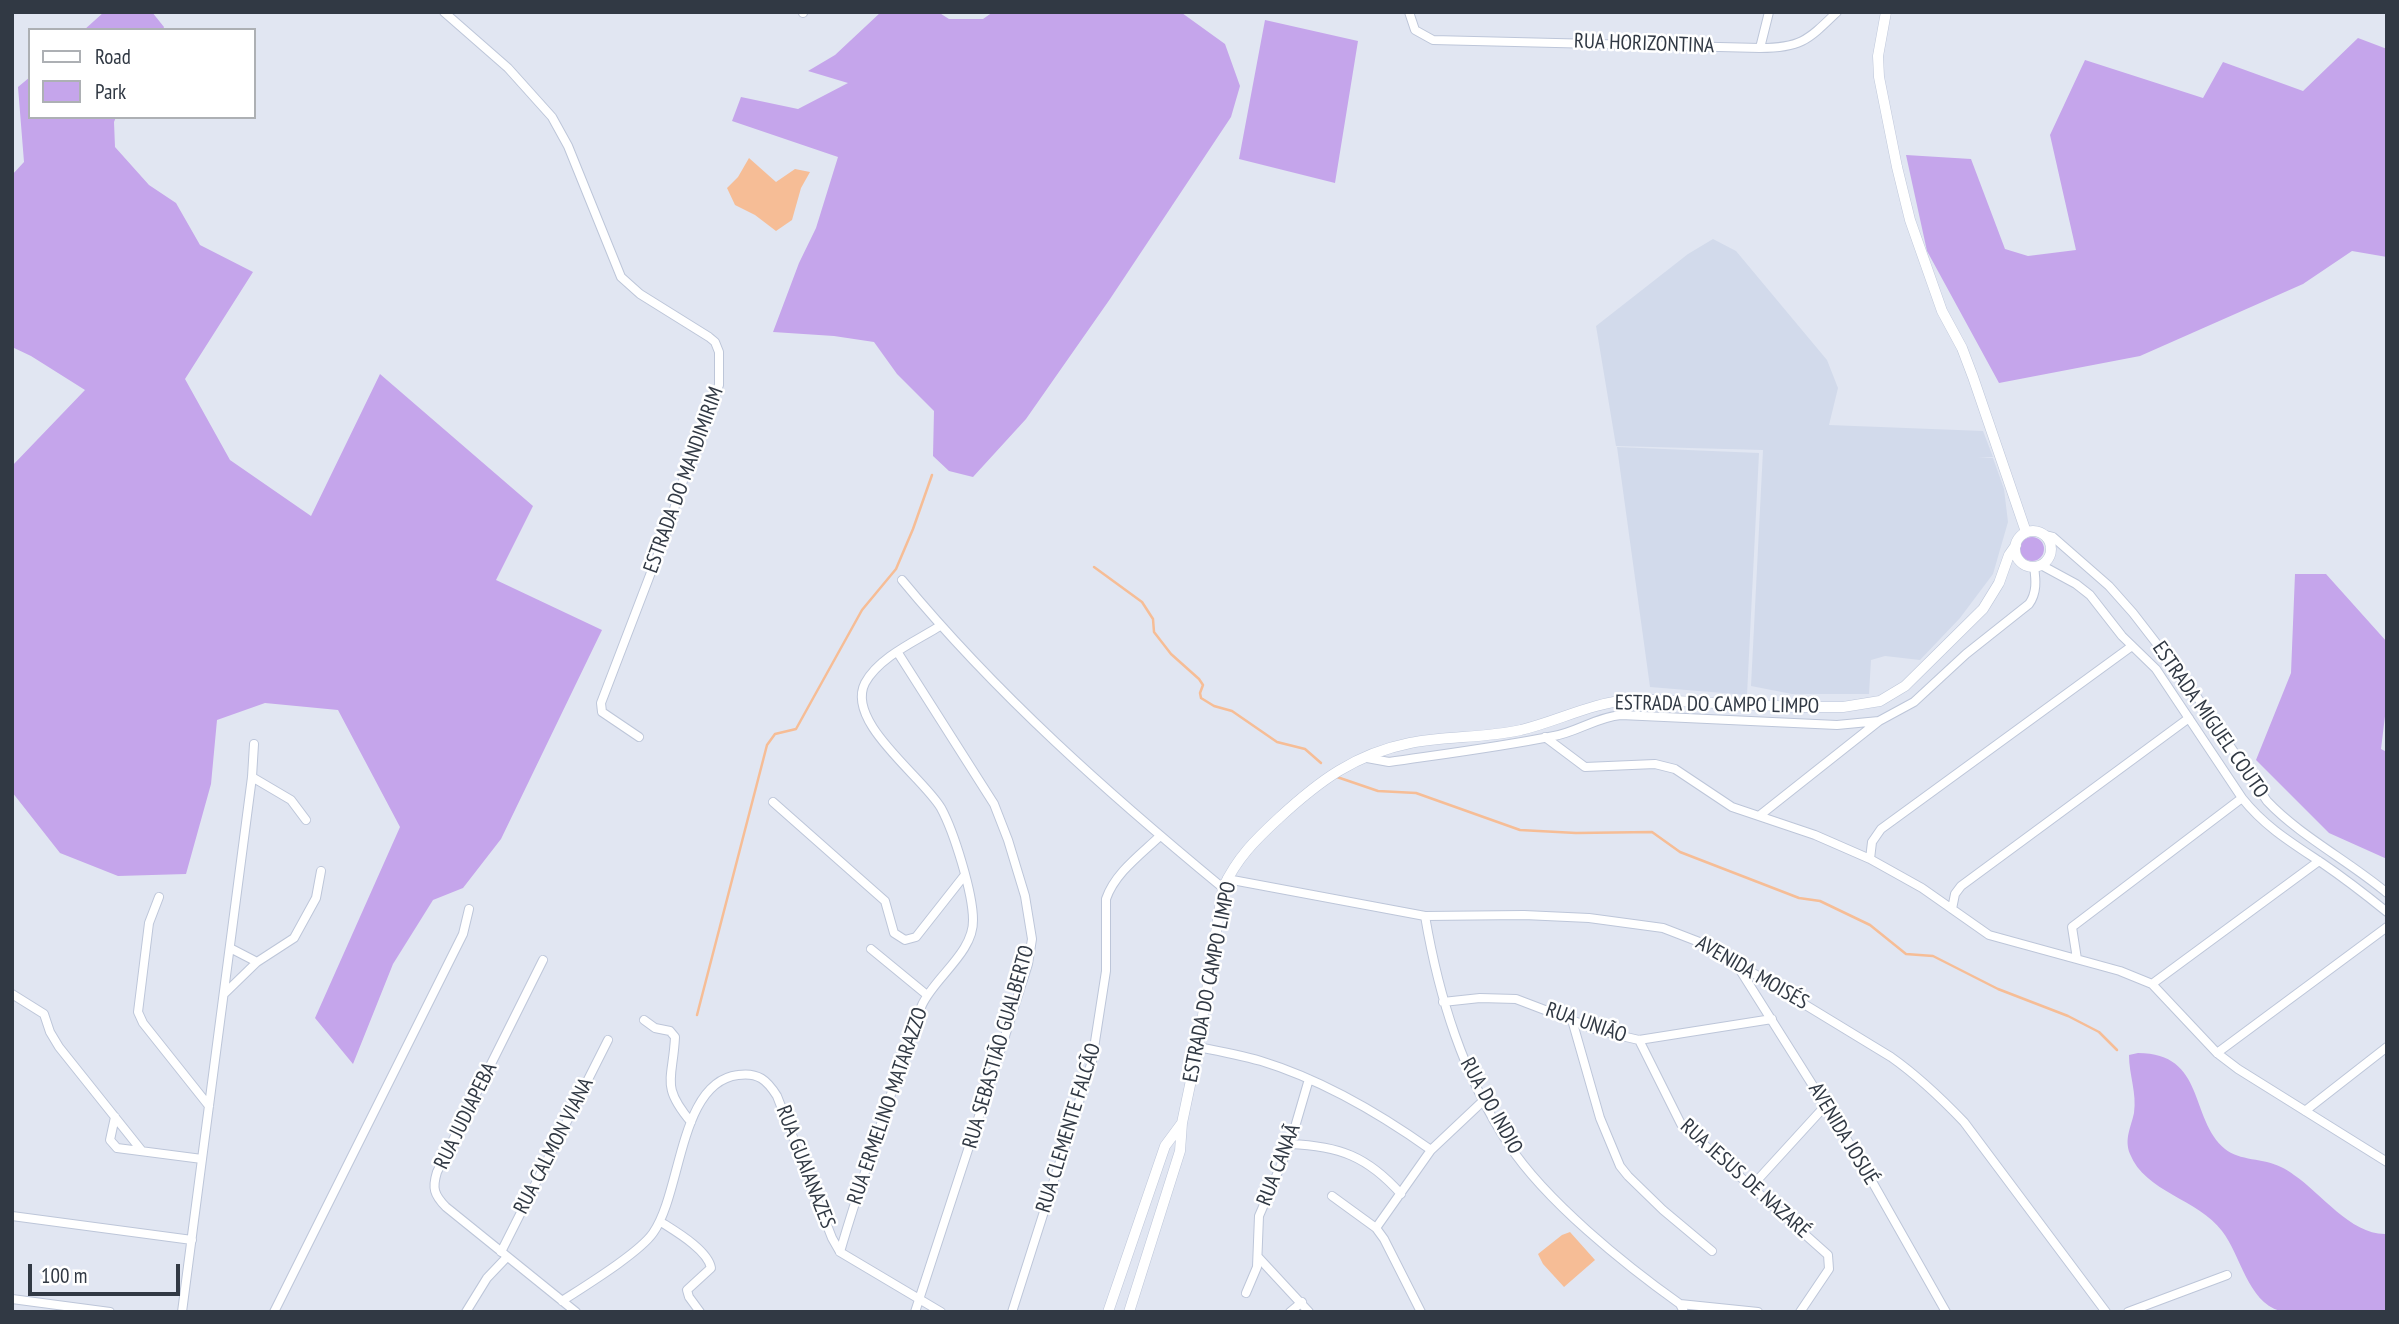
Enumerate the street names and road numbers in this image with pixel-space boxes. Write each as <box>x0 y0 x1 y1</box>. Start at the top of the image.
street label: RUA HORIZONTINA <box>1573 29 1715 59</box>
street label: ESTRADA DO MANDIMIRIM <box>639 384 729 576</box>
street label: ESTRADA MIGUEL COUTO <box>2147 637 2273 803</box>
street label: ESTRADA DO CAMPO LIMPO <box>1615 691 1819 719</box>
street label: ESTRADA DO CAMPO LIMPO <box>1178 879 1242 1085</box>
street label: AVENIDA MOISÉS <box>1691 931 1813 1015</box>
street label: RUA SEBASTIÃO GUALBERTO <box>958 943 1040 1151</box>
street label: RUA UNIÃO <box>1542 997 1630 1049</box>
street label: RUA ERMELINO MATARAZZO <box>842 1004 934 1208</box>
street label: RUA CLEMENTE FALCÃO <box>1031 1040 1107 1216</box>
street label: RUA DO INDIO <box>1454 1054 1528 1158</box>
street label: RUA JUDIAPEBA <box>429 1059 503 1173</box>
street label: RUA CALMON VIANA <box>509 1074 599 1218</box>
street label: AVENIDA JOSUÉ <box>1803 1078 1883 1190</box>
street label: RUA GUAIANAZES <box>770 1102 840 1232</box>
street label: RUA JESUS DE NAZARÉ <box>1675 1114 1815 1244</box>
street label: RUA CANAÃ <box>1252 1121 1306 1209</box>

